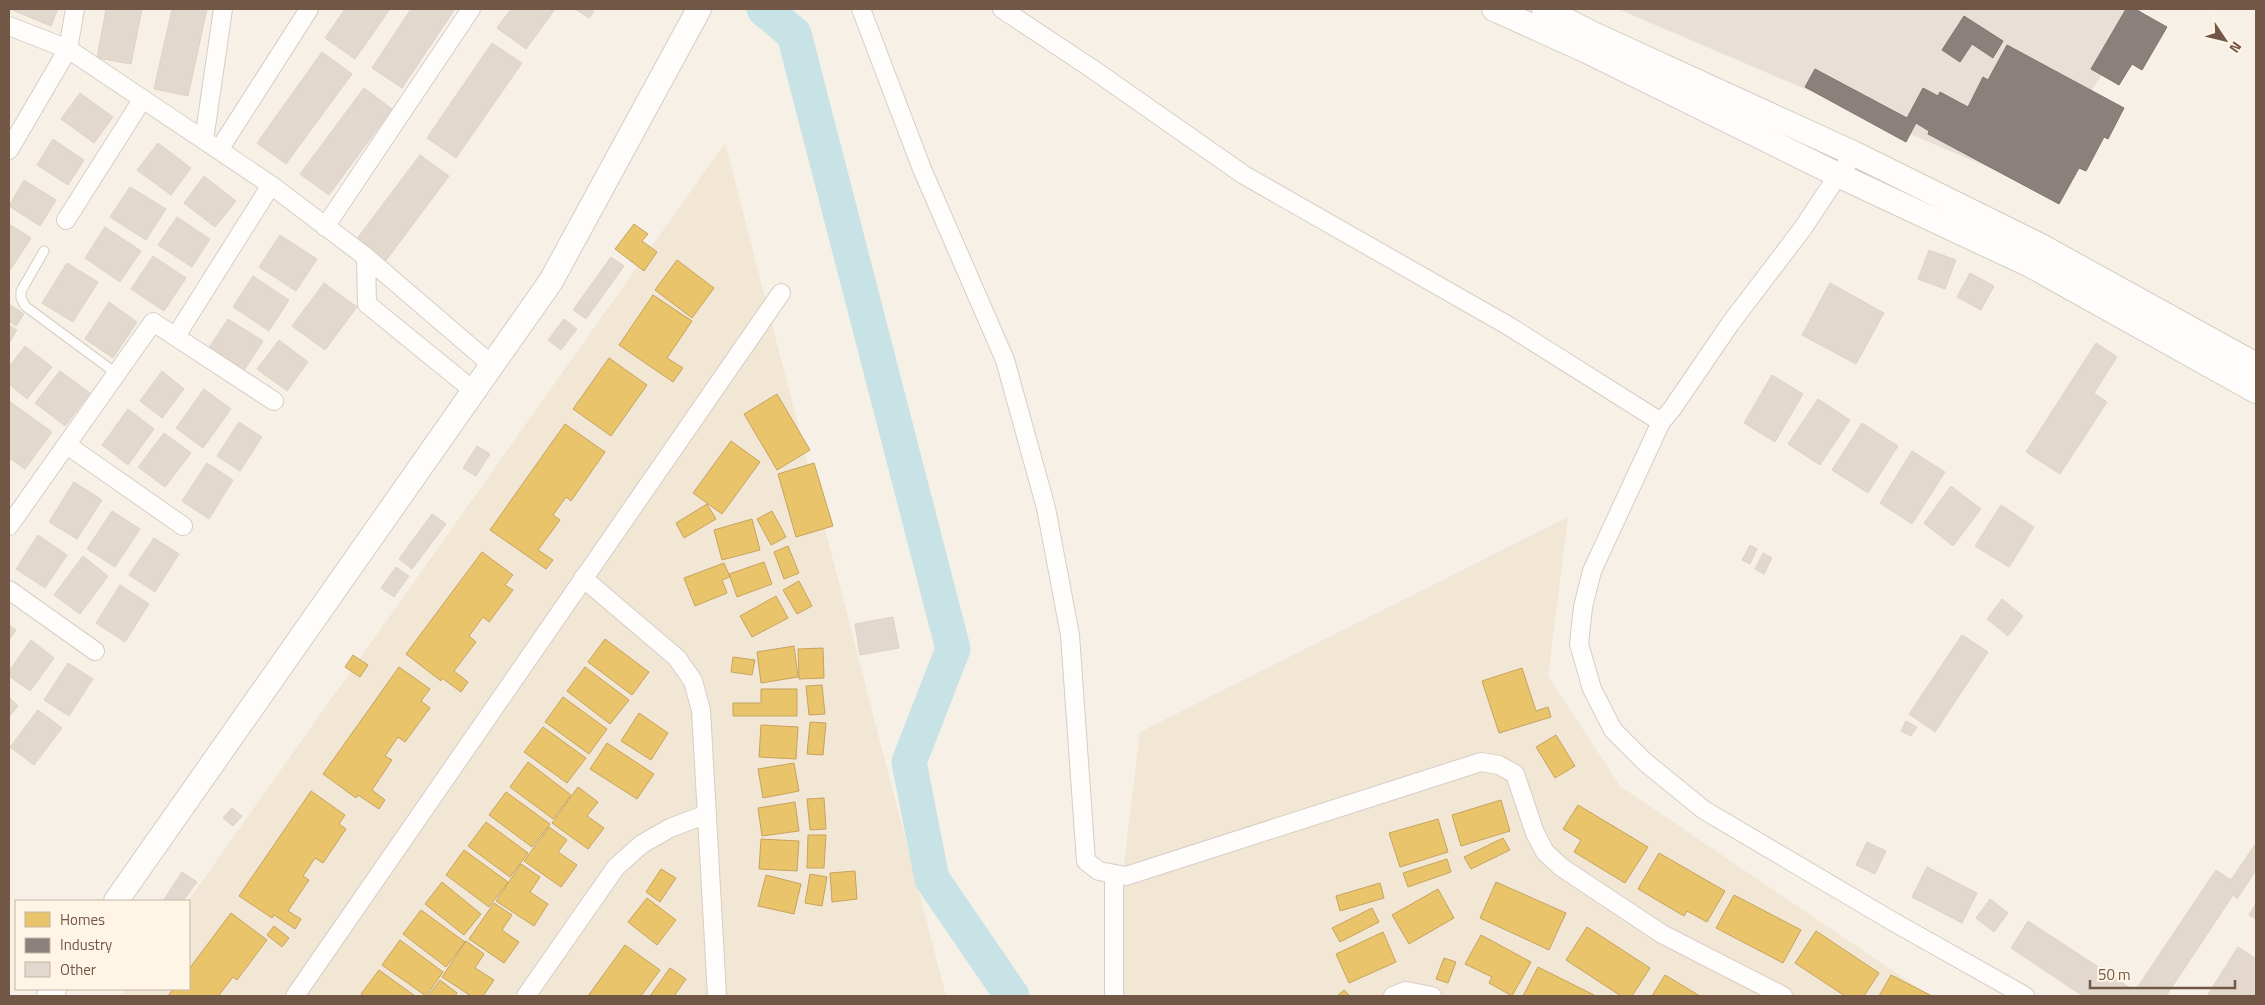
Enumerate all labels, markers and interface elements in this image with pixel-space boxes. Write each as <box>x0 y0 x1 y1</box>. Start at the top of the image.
north arrow <box>2200 15 2250 65</box>
text: N <box>2225 38 2247 58</box>
legend <box>15 900 190 990</box>
text: Homes <box>60 908 105 931</box>
text: Industry <box>60 933 112 956</box>
text: Other <box>60 958 96 981</box>
scale bar <box>2090 958 2235 990</box>
text: 50 m <box>2098 963 2131 986</box>

